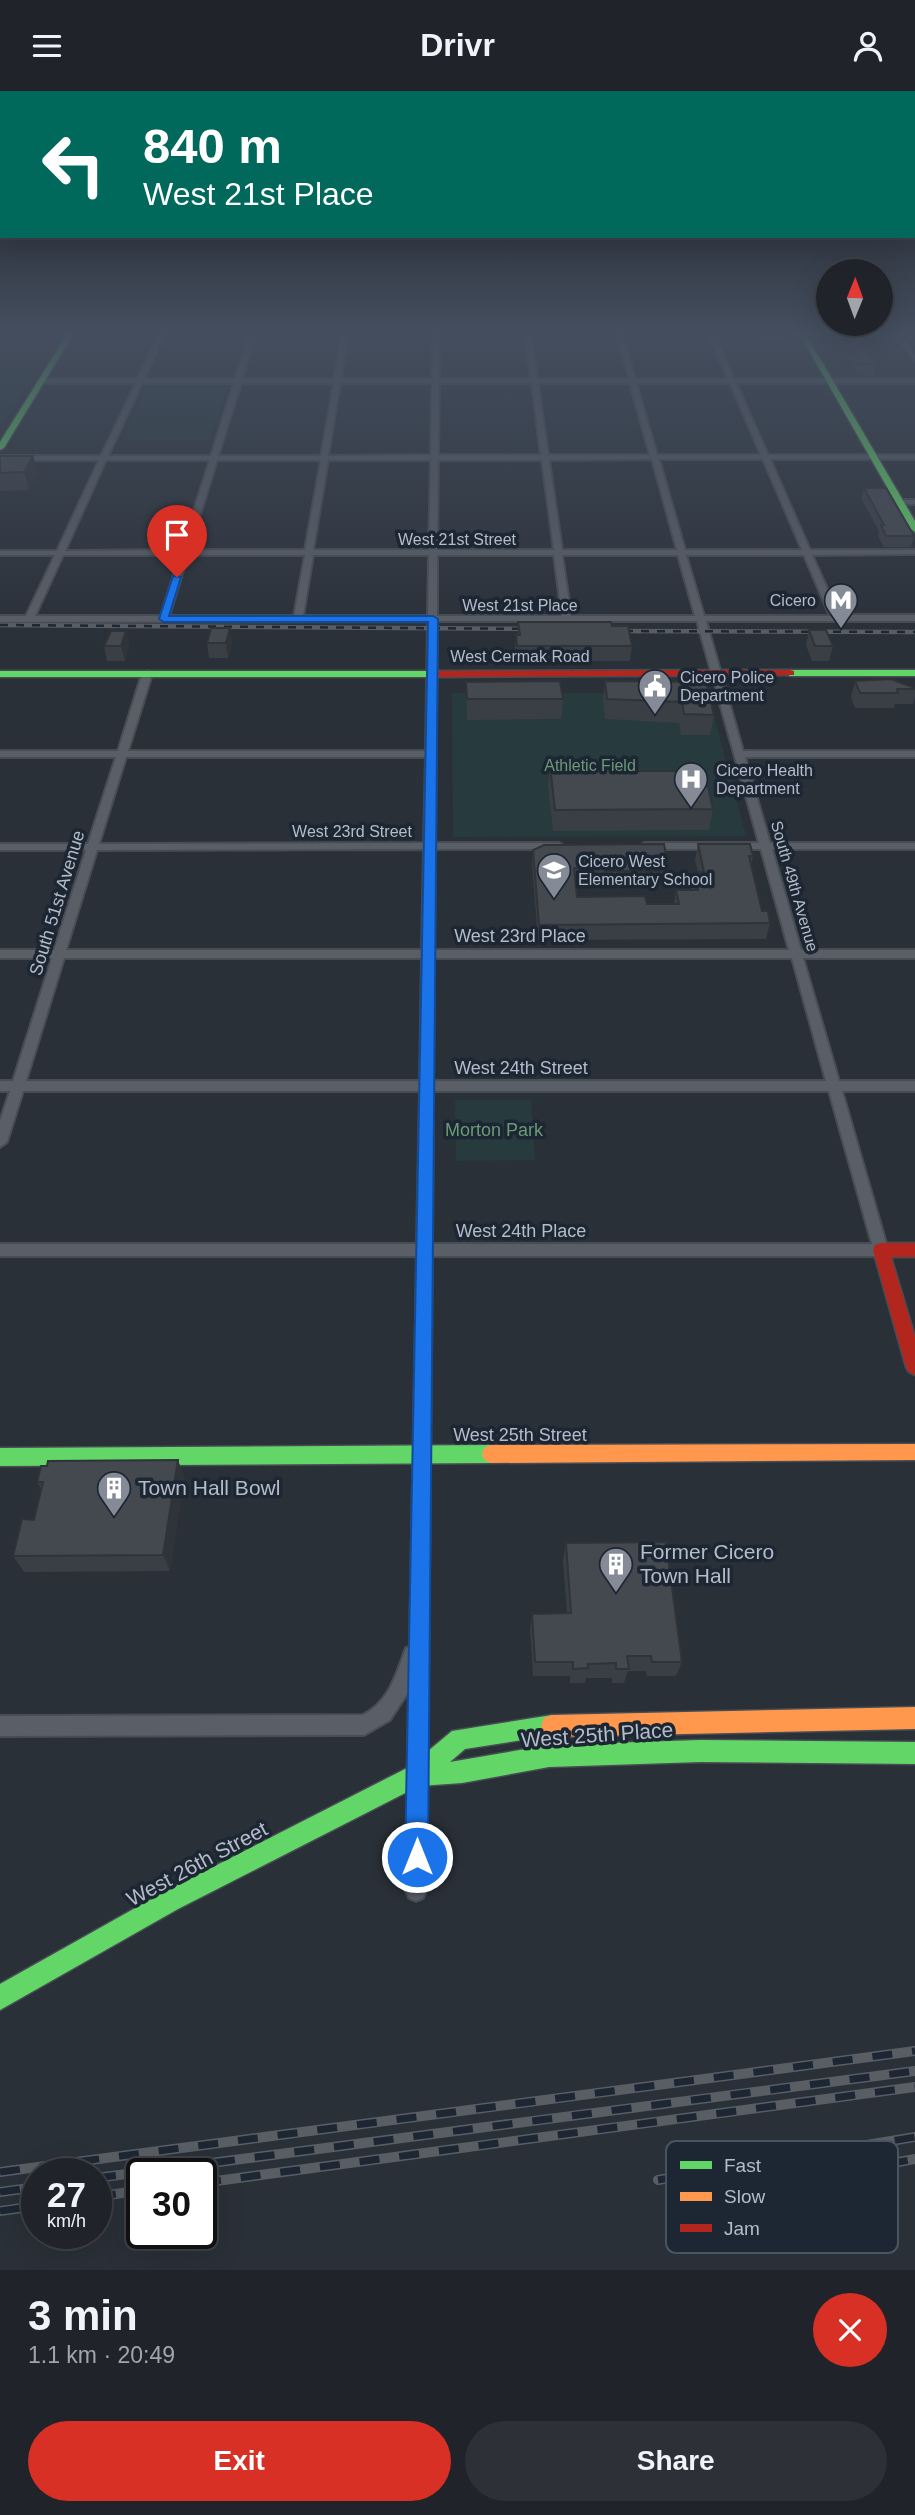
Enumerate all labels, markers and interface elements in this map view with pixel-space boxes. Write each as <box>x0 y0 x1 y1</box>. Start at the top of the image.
icon: menu <box>28 27 66 65</box>
text: Drivr <box>420 27 495 63</box>
icon: person <box>849 27 887 65</box>
icon: left <box>28 119 119 210</box>
text: 840 m <box>143 119 282 173</box>
text: West 21st Place <box>143 176 374 212</box>
north arrow <box>816 259 892 336</box>
map controls <box>816 259 893 336</box>
pin <box>147 505 207 577</box>
icon: arrive <box>158 516 196 554</box>
street label: West 21st Street <box>398 531 517 548</box>
metro station icon: Cicero <box>822 581 860 630</box>
place label: Cicero <box>770 592 816 609</box>
street label: West 21st Place <box>462 597 578 614</box>
street label: West Cermak Road <box>450 648 590 665</box>
public building icon: Cicero Police Department <box>636 667 674 716</box>
place label: Cicero Police Department <box>680 669 774 704</box>
park label: Athletic Field <box>544 757 636 774</box>
hospital icon: Cicero Health Department <box>672 760 710 809</box>
place label: Cicero Health Department <box>716 762 813 797</box>
street label: South 49th Avenue <box>768 819 821 953</box>
street label: West 23rd Street <box>292 823 412 840</box>
street label: South 51st Avenue <box>25 828 89 978</box>
school or university icon: Cicero West Elementary School <box>535 851 573 900</box>
place label: Cicero West Elementary School <box>578 853 712 888</box>
street label: West 23rd Place <box>454 926 586 946</box>
street label: West 24th Street <box>454 1058 588 1078</box>
park label: Morton Park <box>445 1120 544 1140</box>
street label: West 24th Place <box>456 1221 586 1241</box>
street label: West 25th Street <box>453 1425 587 1445</box>
building icon: Town Hall Bowl <box>95 1469 133 1518</box>
place label: Town Hall Bowl <box>138 1476 280 1499</box>
place label: Former Cicero Town Hall <box>640 1540 774 1587</box>
building icon: Former Cicero Town Hall <box>597 1545 635 1594</box>
street label: West 25th Place <box>520 1718 674 1751</box>
street label: West 26th Street <box>122 1817 271 1910</box>
position arrow <box>380 1820 454 1894</box>
legend <box>666 2141 898 2253</box>
text: Fast <box>724 2155 762 2176</box>
speed limit sign: 30 <box>126 2158 217 2249</box>
text: 27 <box>47 2175 86 2214</box>
text: Slow <box>724 2186 765 2207</box>
text: km/h <box>47 2211 86 2231</box>
text: Jam <box>724 2218 760 2239</box>
text: 3 min <box>28 2292 138 2339</box>
button: close <box>813 2293 887 2367</box>
text: 1.1 km · 20:49 <box>28 2342 175 2368</box>
button: Exit <box>28 2421 451 2501</box>
button: Share <box>465 2421 887 2501</box>

